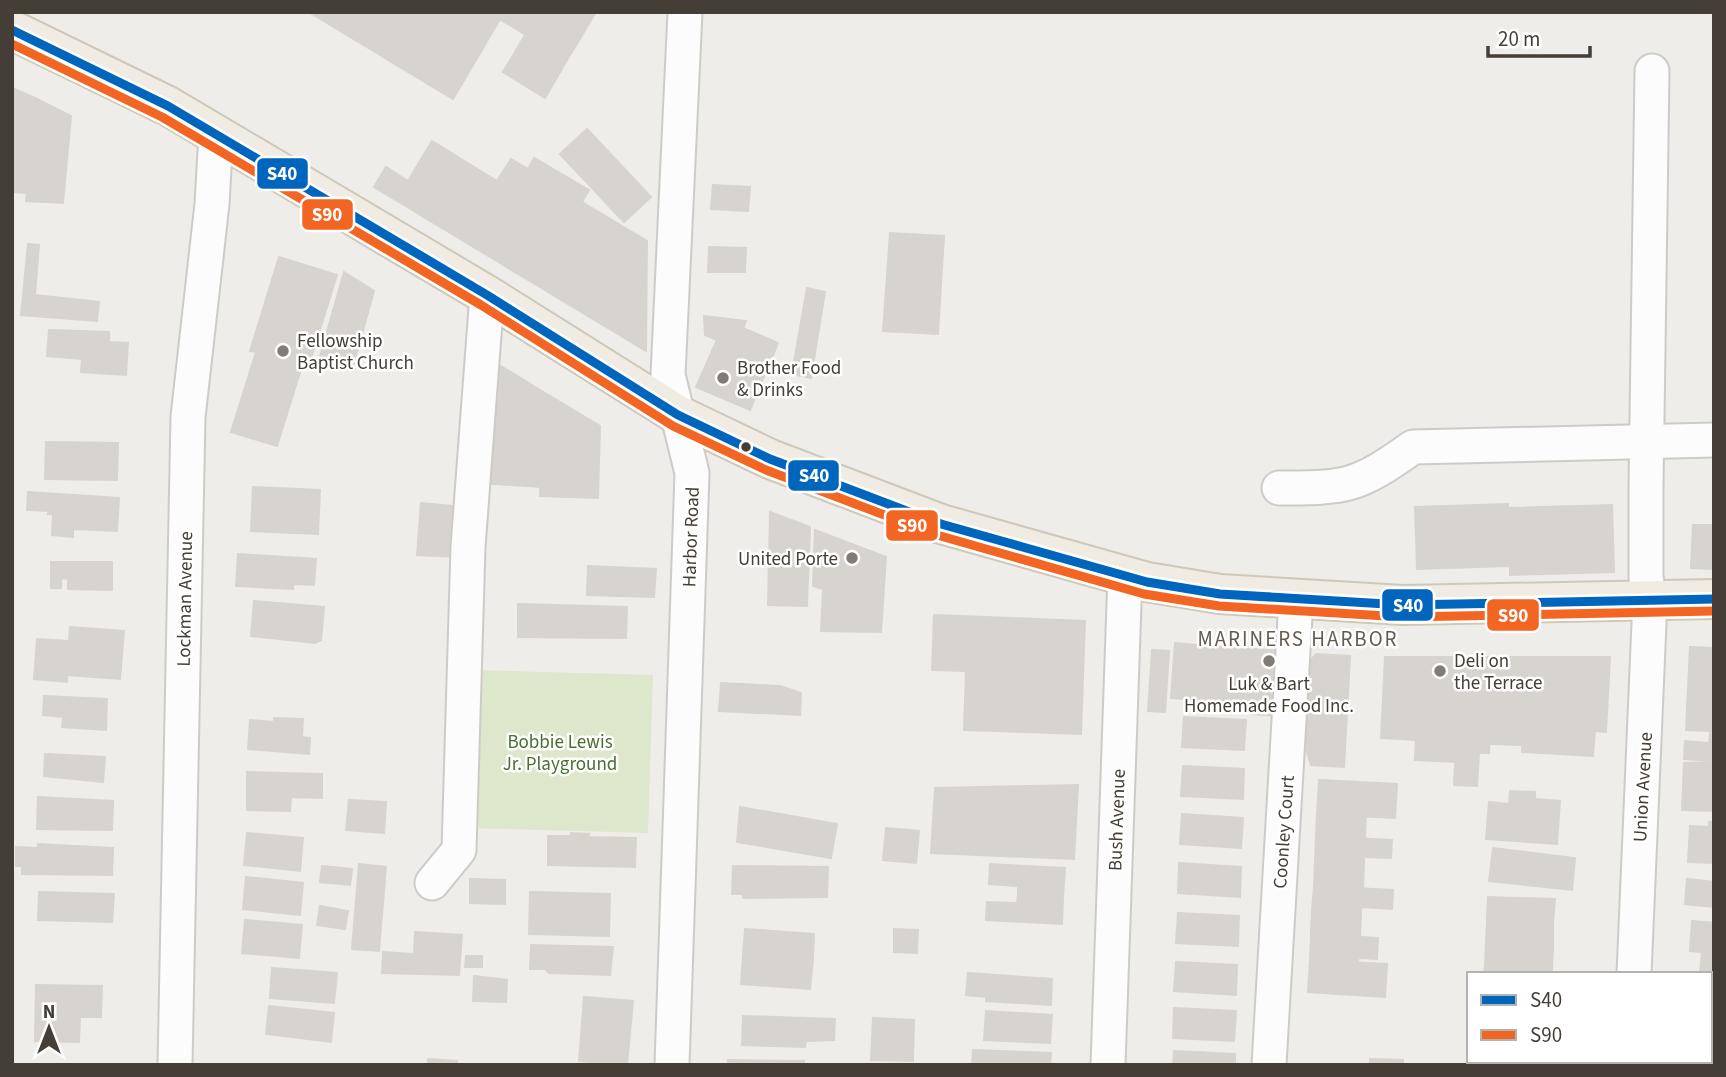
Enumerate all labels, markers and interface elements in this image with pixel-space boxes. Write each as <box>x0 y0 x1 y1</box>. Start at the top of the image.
scale bar <box>1488 14 1590 58</box>
text: 20 m <box>1498 24 1540 54</box>
line badge: S40 <box>256 157 309 190</box>
text: S40 <box>267 161 297 188</box>
line badge: S90 <box>301 198 354 231</box>
text: S90 <box>312 202 342 229</box>
place label: Fellowship Baptist Church <box>297 328 414 377</box>
marker: Fellowship Baptist Church <box>275 343 291 359</box>
place label: Brother Food & Drinks <box>737 355 841 404</box>
marker: Brother Food & Drinks <box>715 370 731 386</box>
unlabelled marker <box>739 440 753 454</box>
line badge: S40 <box>787 459 840 492</box>
text: S40 <box>799 463 829 490</box>
street label: Harbor Road <box>676 486 707 588</box>
line badge: S90 <box>885 509 939 542</box>
text: S90 <box>897 513 927 540</box>
street label: Lockman Avenue <box>171 531 200 667</box>
place label: United Porte <box>738 546 838 573</box>
marker: United Porte <box>844 550 860 566</box>
line badge: S40 <box>1381 588 1434 622</box>
text: S40 <box>1393 593 1423 620</box>
line badge: S90 <box>1486 598 1540 632</box>
text: S90 <box>1498 603 1528 630</box>
district label: MARINERS HARBOR <box>1197 624 1399 654</box>
place label: Deli on the Terrace <box>1454 648 1542 697</box>
marker: Luk & Bart Homemade Food Inc. <box>1261 653 1277 669</box>
marker: Deli on the Terrace <box>1432 663 1448 679</box>
place label: Luk & Bart Homemade Food Inc. <box>1184 671 1354 720</box>
park label: Bobbie Lewis Jr. Playground <box>503 729 617 778</box>
street label: Union Avenue <box>1627 731 1660 843</box>
street label: Bush Avenue <box>1102 769 1133 872</box>
street label: Coonley Court <box>1267 774 1302 890</box>
legend <box>1467 972 1712 1063</box>
text: S40 <box>1530 985 1562 1015</box>
north arrow <box>14 993 84 1063</box>
text: N <box>43 999 55 1026</box>
text: S90 <box>1530 1020 1562 1050</box>

